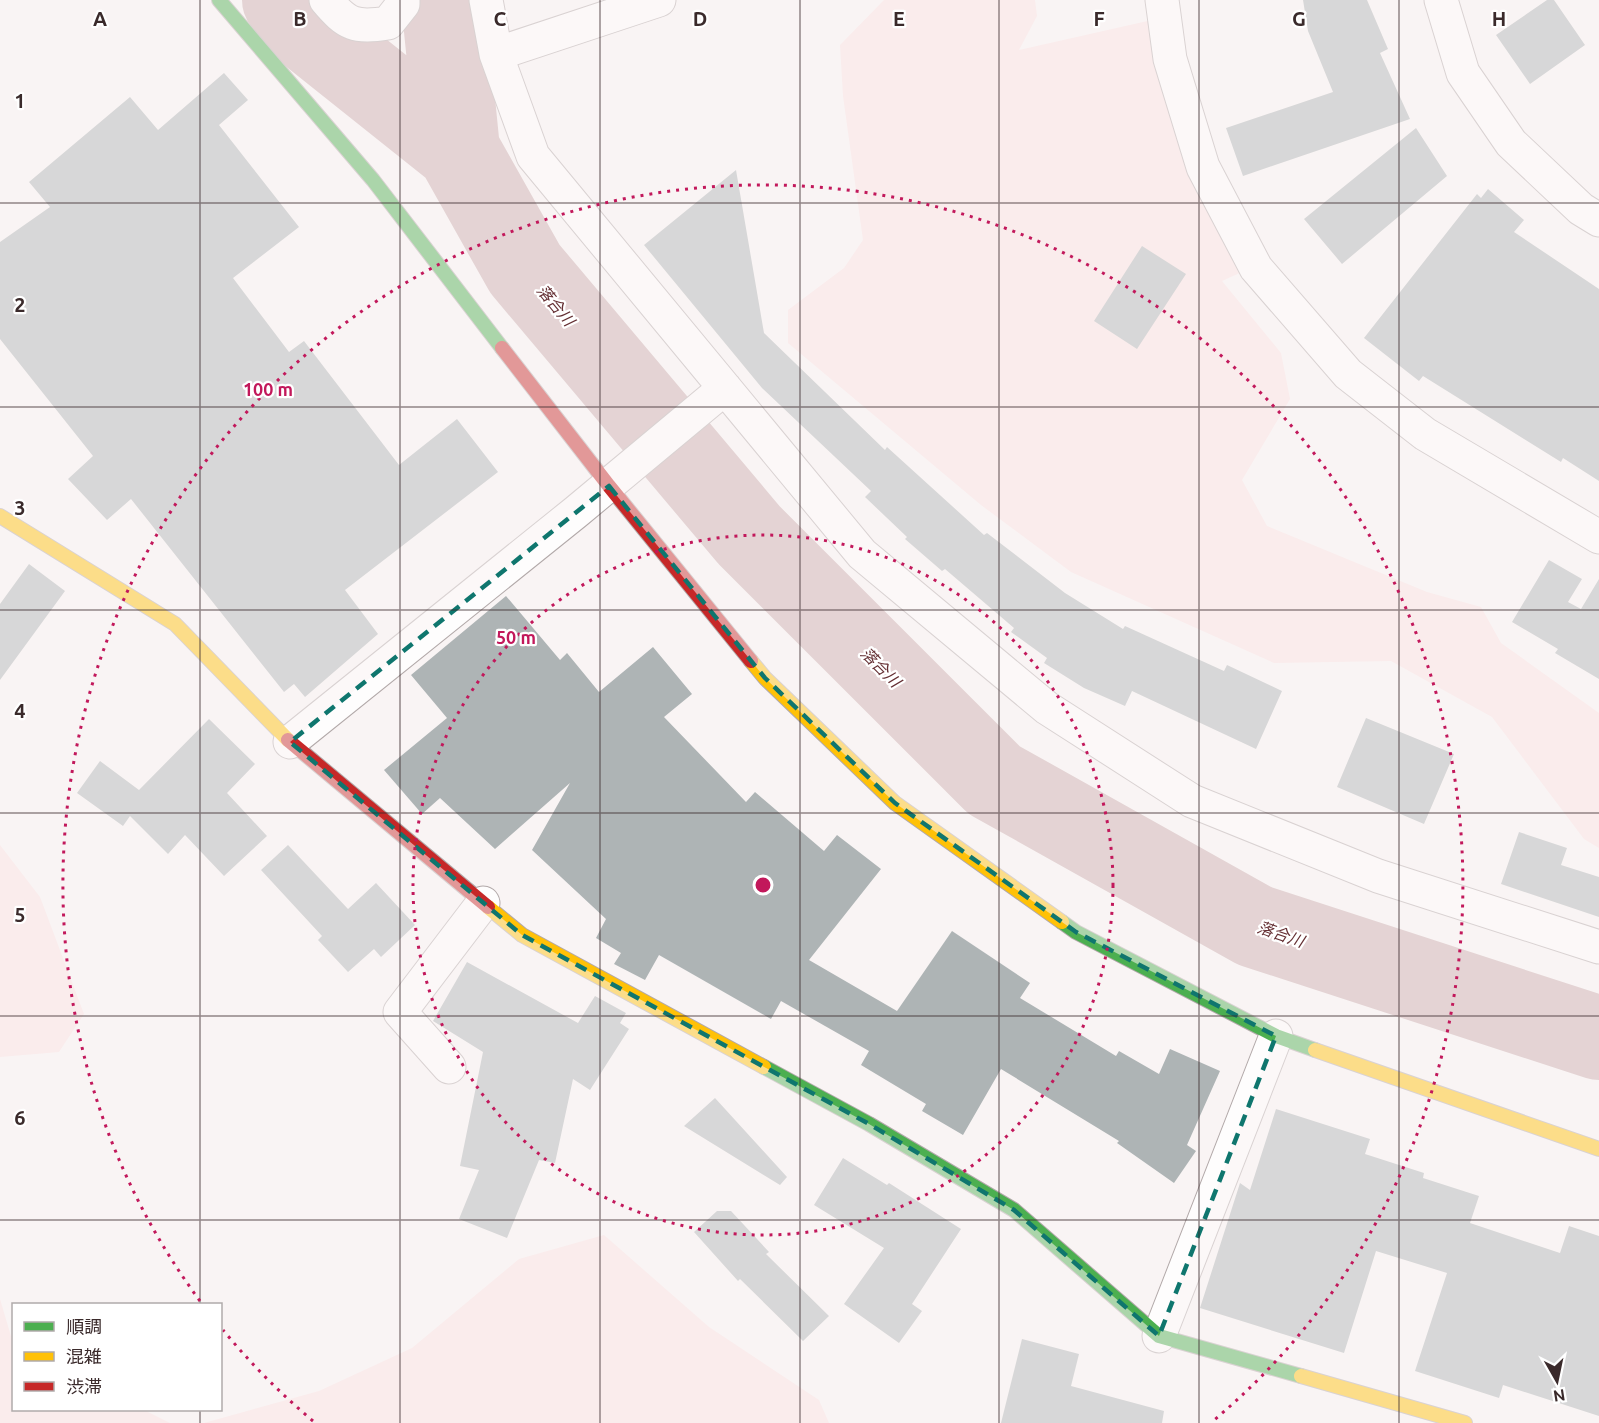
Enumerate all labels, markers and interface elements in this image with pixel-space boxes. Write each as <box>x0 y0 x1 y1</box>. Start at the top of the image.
text: A <box>93 7 107 30</box>
text: B <box>293 7 307 30</box>
text: C <box>494 7 507 30</box>
text: D <box>693 7 707 30</box>
text: E <box>893 7 905 30</box>
text: F <box>1093 7 1105 30</box>
text: G <box>1292 7 1306 30</box>
text: H <box>1492 7 1506 30</box>
text: 1 <box>14 89 26 112</box>
water label: 落合川 <box>534 281 580 331</box>
text: 2 <box>14 293 26 316</box>
text: 100 m <box>243 379 293 399</box>
text: 3 <box>14 496 26 519</box>
text: 50 m <box>496 627 536 647</box>
water label: 落合川 <box>858 644 906 692</box>
text: 4 <box>14 699 26 722</box>
centre of rings <box>753 875 773 895</box>
text: 5 <box>14 903 26 926</box>
water label: 落合川 <box>1255 918 1309 951</box>
text: 6 <box>14 1106 26 1129</box>
legend <box>12 1303 222 1411</box>
text: 順調 <box>66 1316 102 1336</box>
text: 混雑 <box>66 1346 102 1366</box>
north arrow <box>1527 1351 1587 1411</box>
text: 渋滞 <box>66 1376 102 1396</box>
text: N <box>1552 1386 1567 1406</box>

